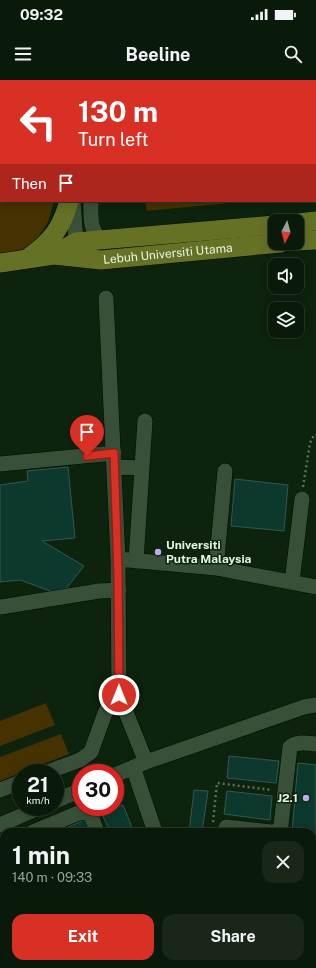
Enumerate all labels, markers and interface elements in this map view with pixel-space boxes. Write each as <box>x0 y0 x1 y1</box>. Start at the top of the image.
text: 09:32 <box>20 6 63 23</box>
icon: menu <box>12 43 34 65</box>
icon: search <box>282 43 304 65</box>
text: Beeline <box>126 44 190 65</box>
text: 130 m <box>78 95 158 128</box>
icon: left <box>12 96 64 148</box>
text: Turn left <box>78 129 148 150</box>
icon: arrive <box>55 172 77 194</box>
text: Then <box>12 175 47 192</box>
north arrow <box>268 214 304 250</box>
map controls <box>268 214 304 338</box>
street label: Lebuh Universiti Utama <box>103 241 233 267</box>
button: sound <box>268 258 304 294</box>
button: layers <box>268 302 304 338</box>
pin <box>70 415 104 456</box>
icon: arrive <box>76 421 98 443</box>
place label: Universiti Putra Malaysia <box>166 538 252 566</box>
marker: Universiti Putra Malaysia <box>153 547 163 557</box>
position arrow <box>98 674 140 716</box>
speed limit sign: 30 <box>72 764 124 816</box>
text: 21 <box>27 773 49 797</box>
place label: J2.1 <box>277 791 298 805</box>
marker: J2.1 <box>301 793 311 803</box>
text: km/h <box>26 794 50 806</box>
text: 1 min <box>12 841 70 869</box>
button: close <box>262 841 304 883</box>
text: 140 m · 09:33 <box>12 870 92 885</box>
button: Exit <box>12 914 154 960</box>
button: Share <box>162 914 304 960</box>

